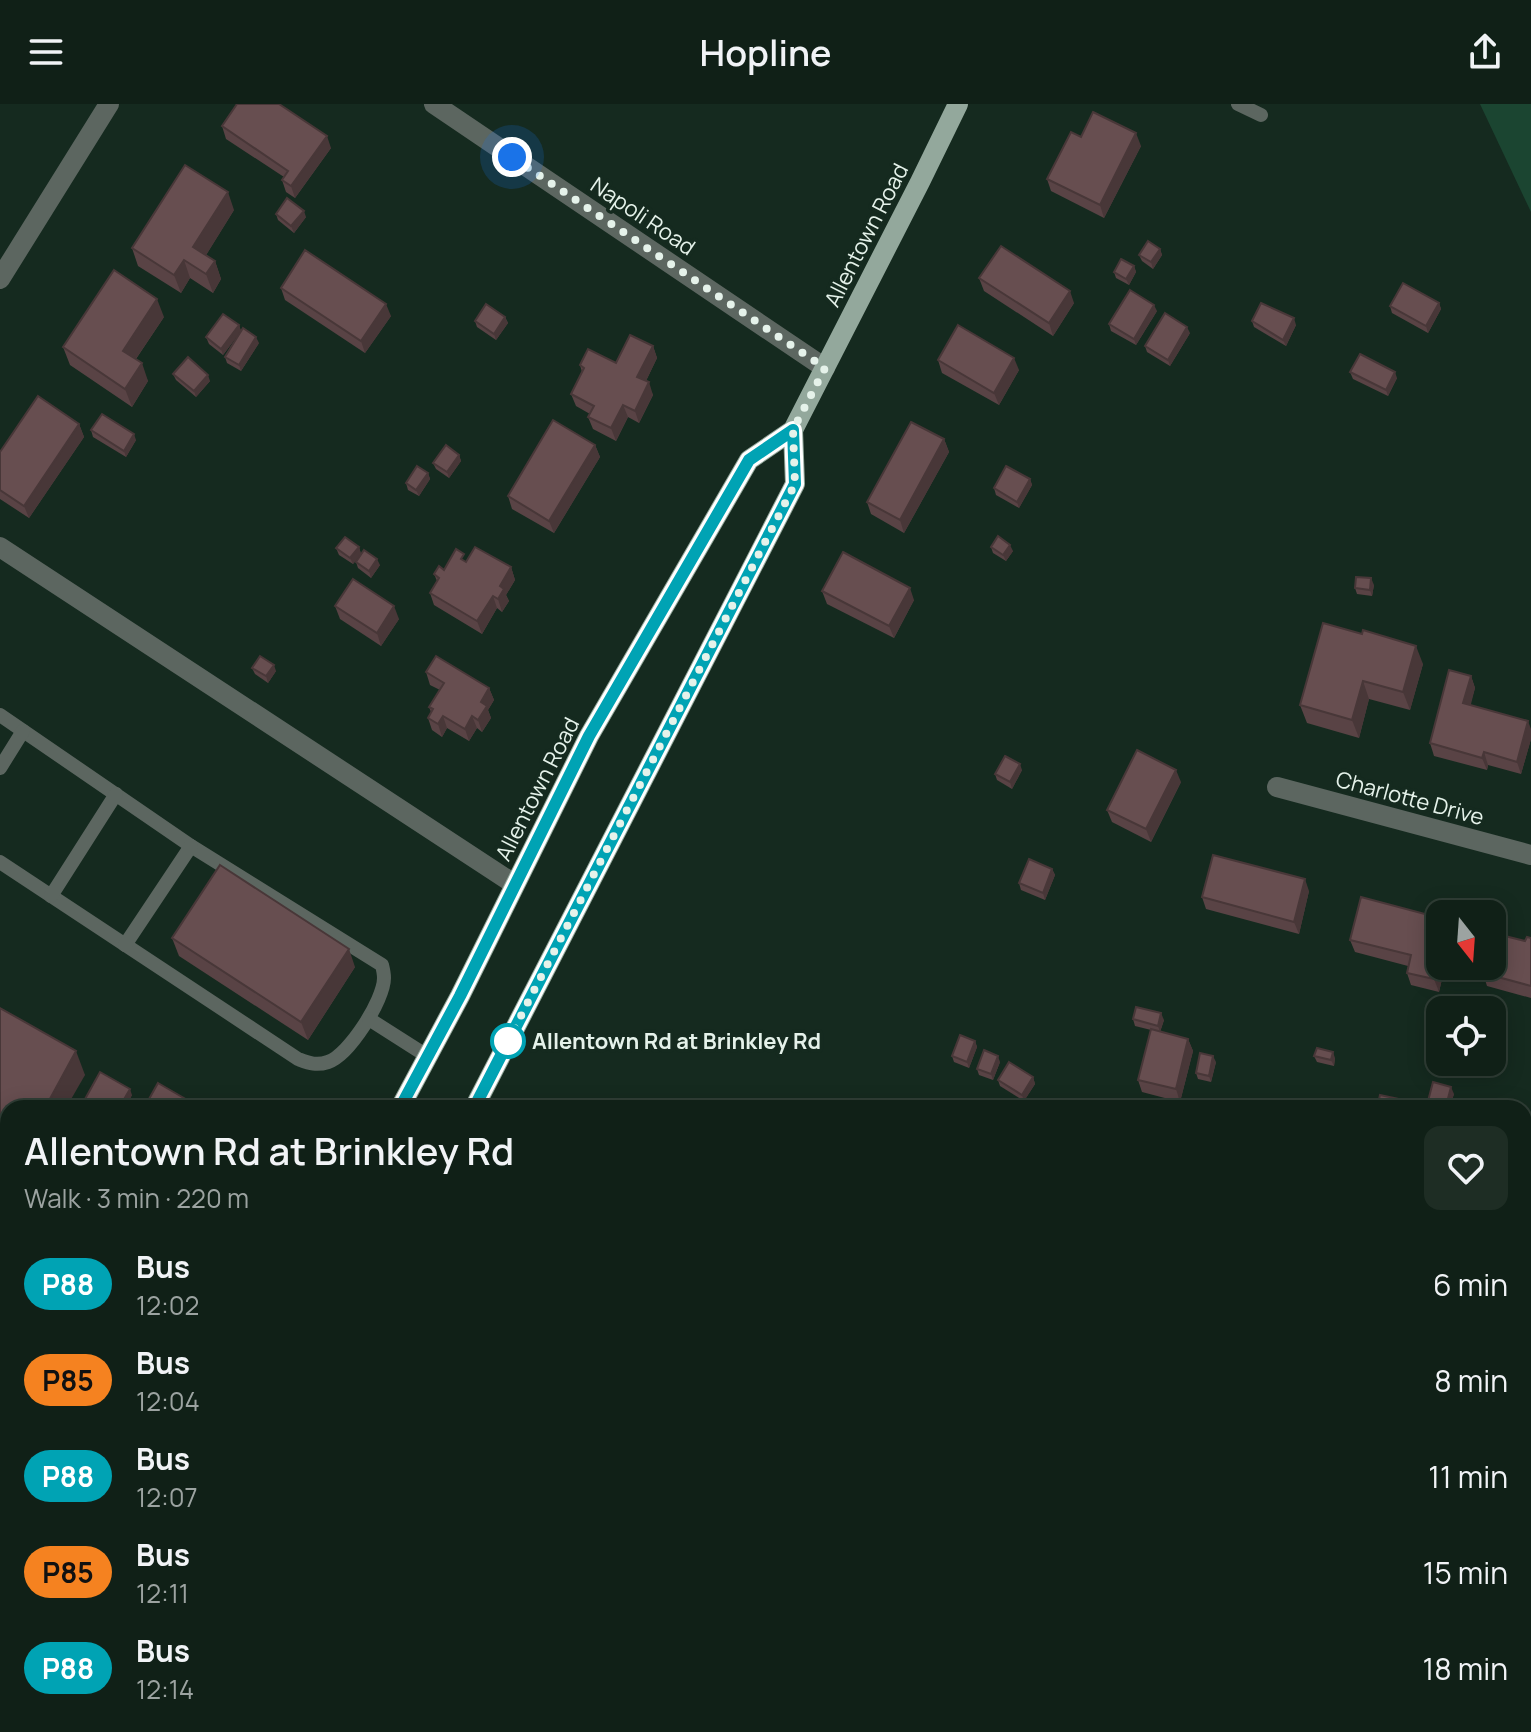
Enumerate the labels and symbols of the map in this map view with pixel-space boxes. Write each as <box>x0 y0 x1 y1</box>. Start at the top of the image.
your location <box>492 137 532 177</box>
street label: Allentown Road <box>817 158 915 312</box>
street label: Napoli Road <box>585 170 701 262</box>
street label: Allentown Road <box>488 712 586 866</box>
street label: Charlotte Drive <box>1333 764 1487 832</box>
north arrow <box>1426 900 1506 980</box>
marker: Allentown Rd at Brinkley Rd <box>491 1024 525 1058</box>
place label: Allentown Rd at Brinkley Rd <box>532 1026 821 1056</box>

